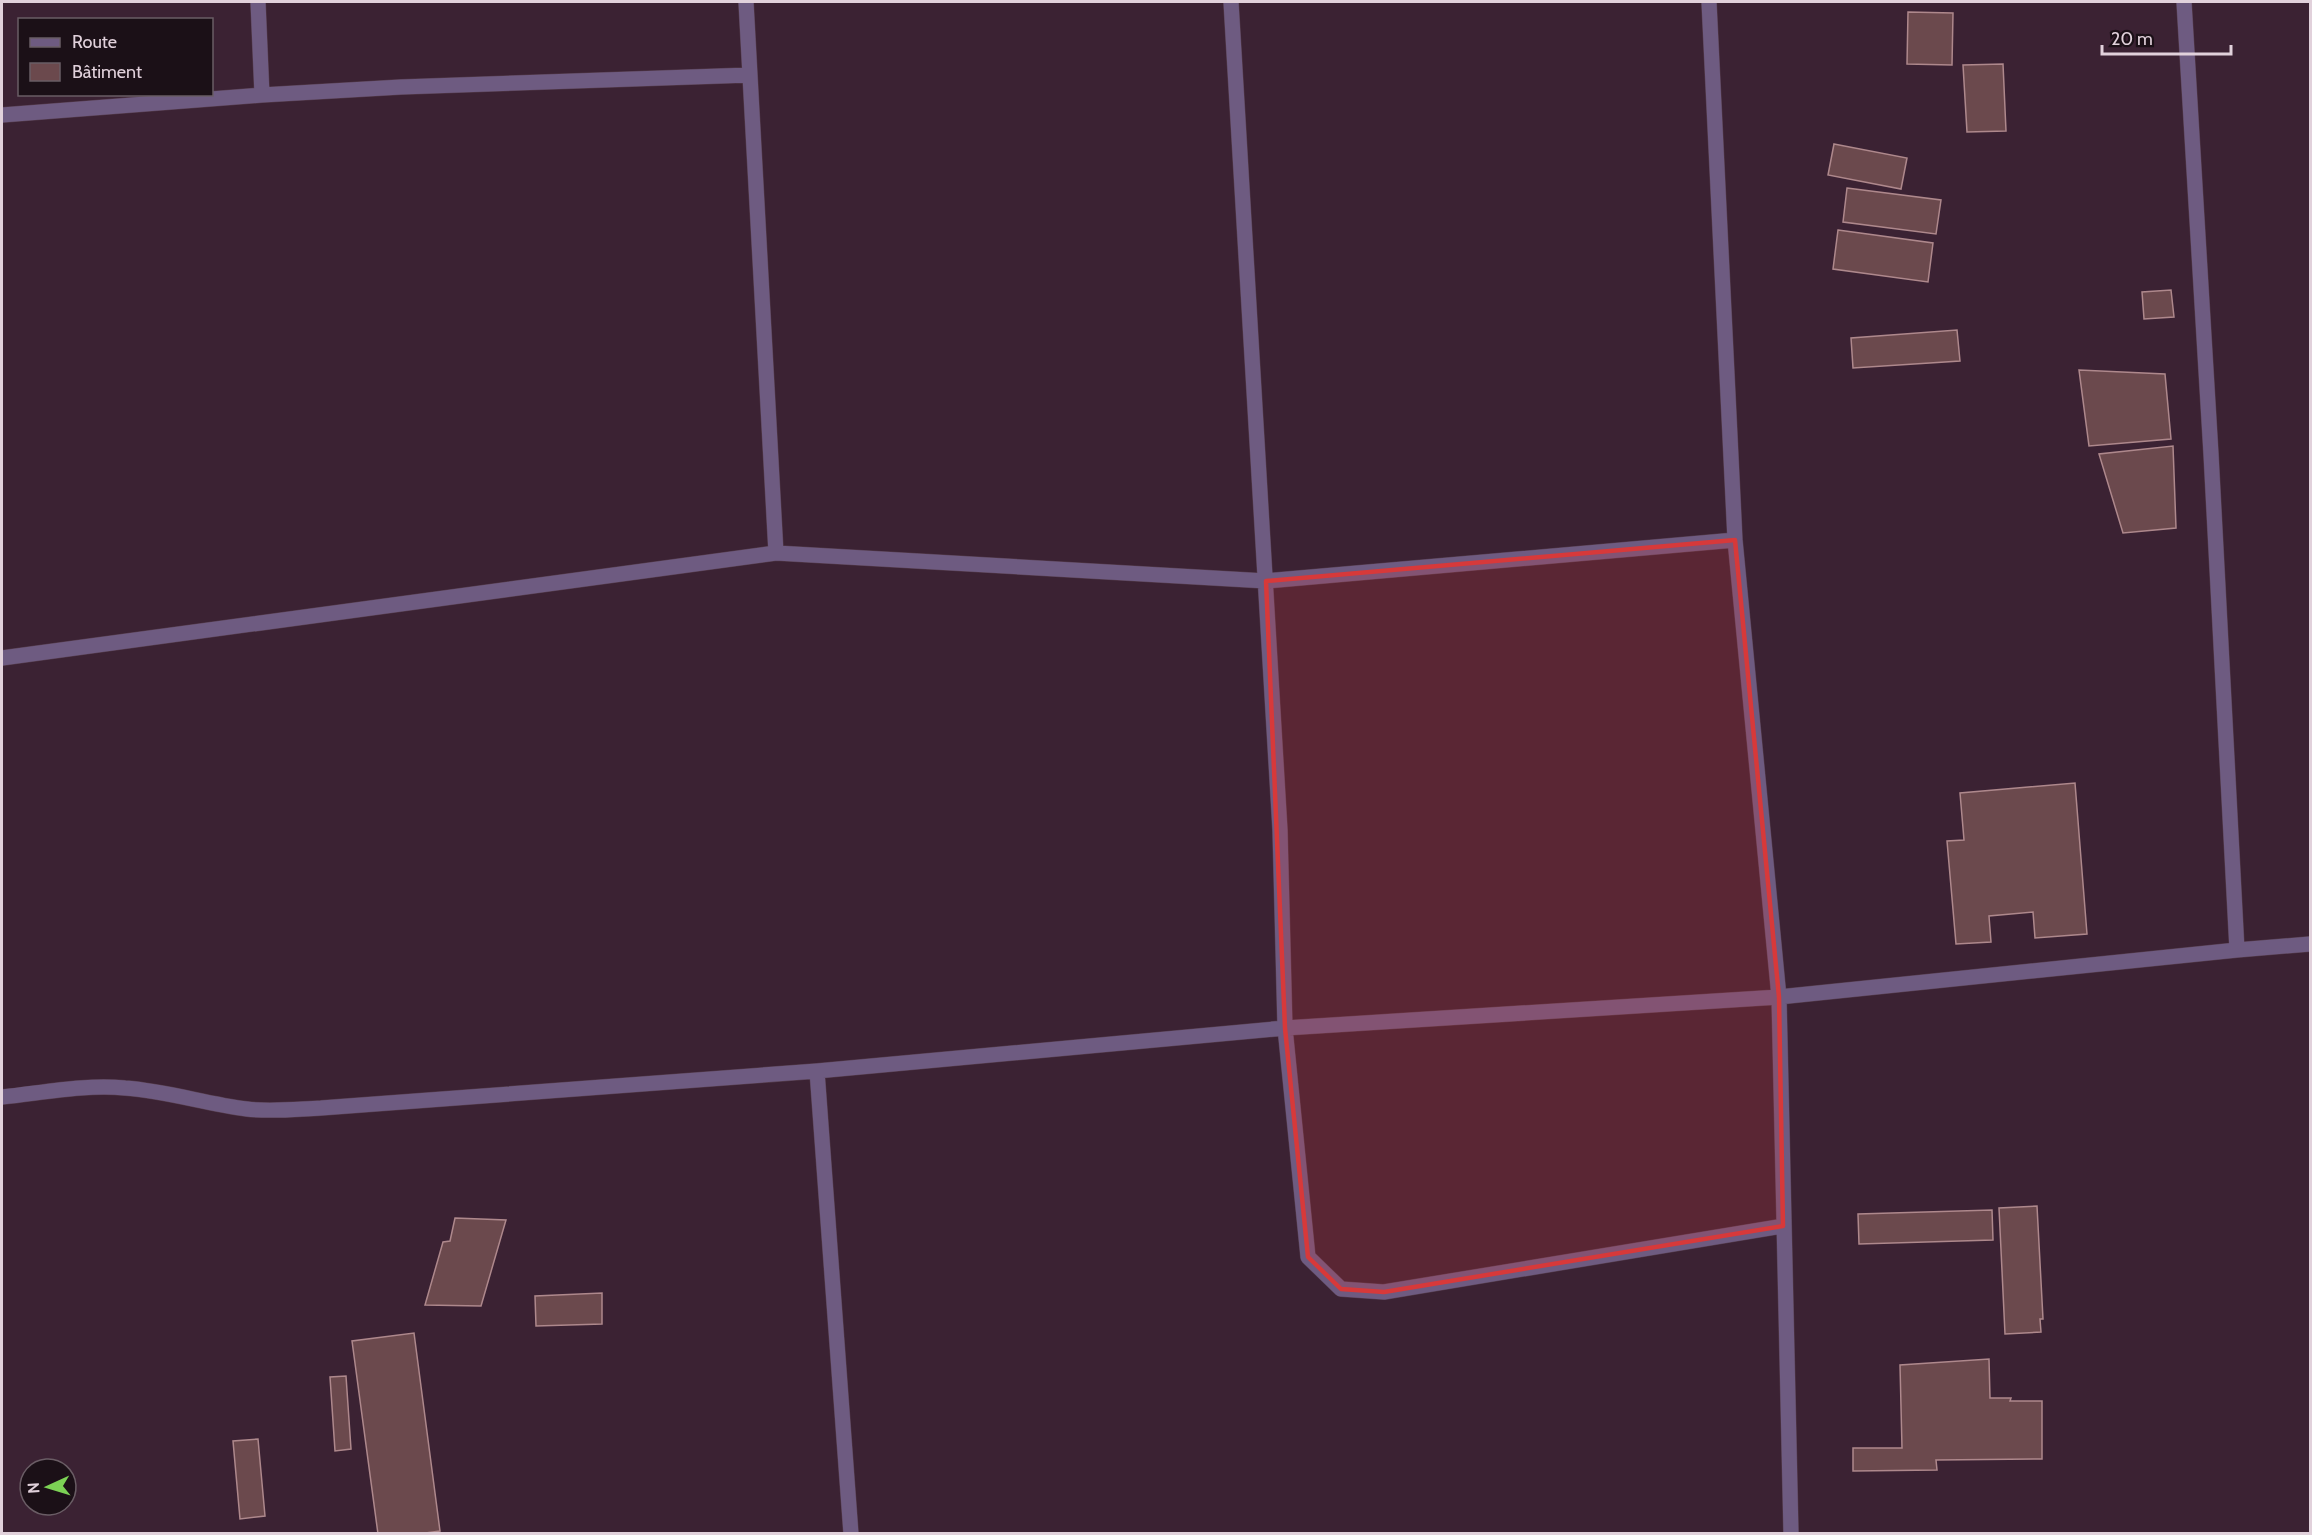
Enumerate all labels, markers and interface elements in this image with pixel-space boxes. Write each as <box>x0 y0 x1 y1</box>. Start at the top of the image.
legend <box>18 18 213 96</box>
scale bar <box>2102 18 2231 56</box>
text: 20 m <box>2111 28 2153 50</box>
text: Route <box>72 31 117 53</box>
text: Bâtiment <box>72 61 142 83</box>
north arrow <box>18 1457 78 1517</box>
text: N <box>24 1482 43 1494</box>

